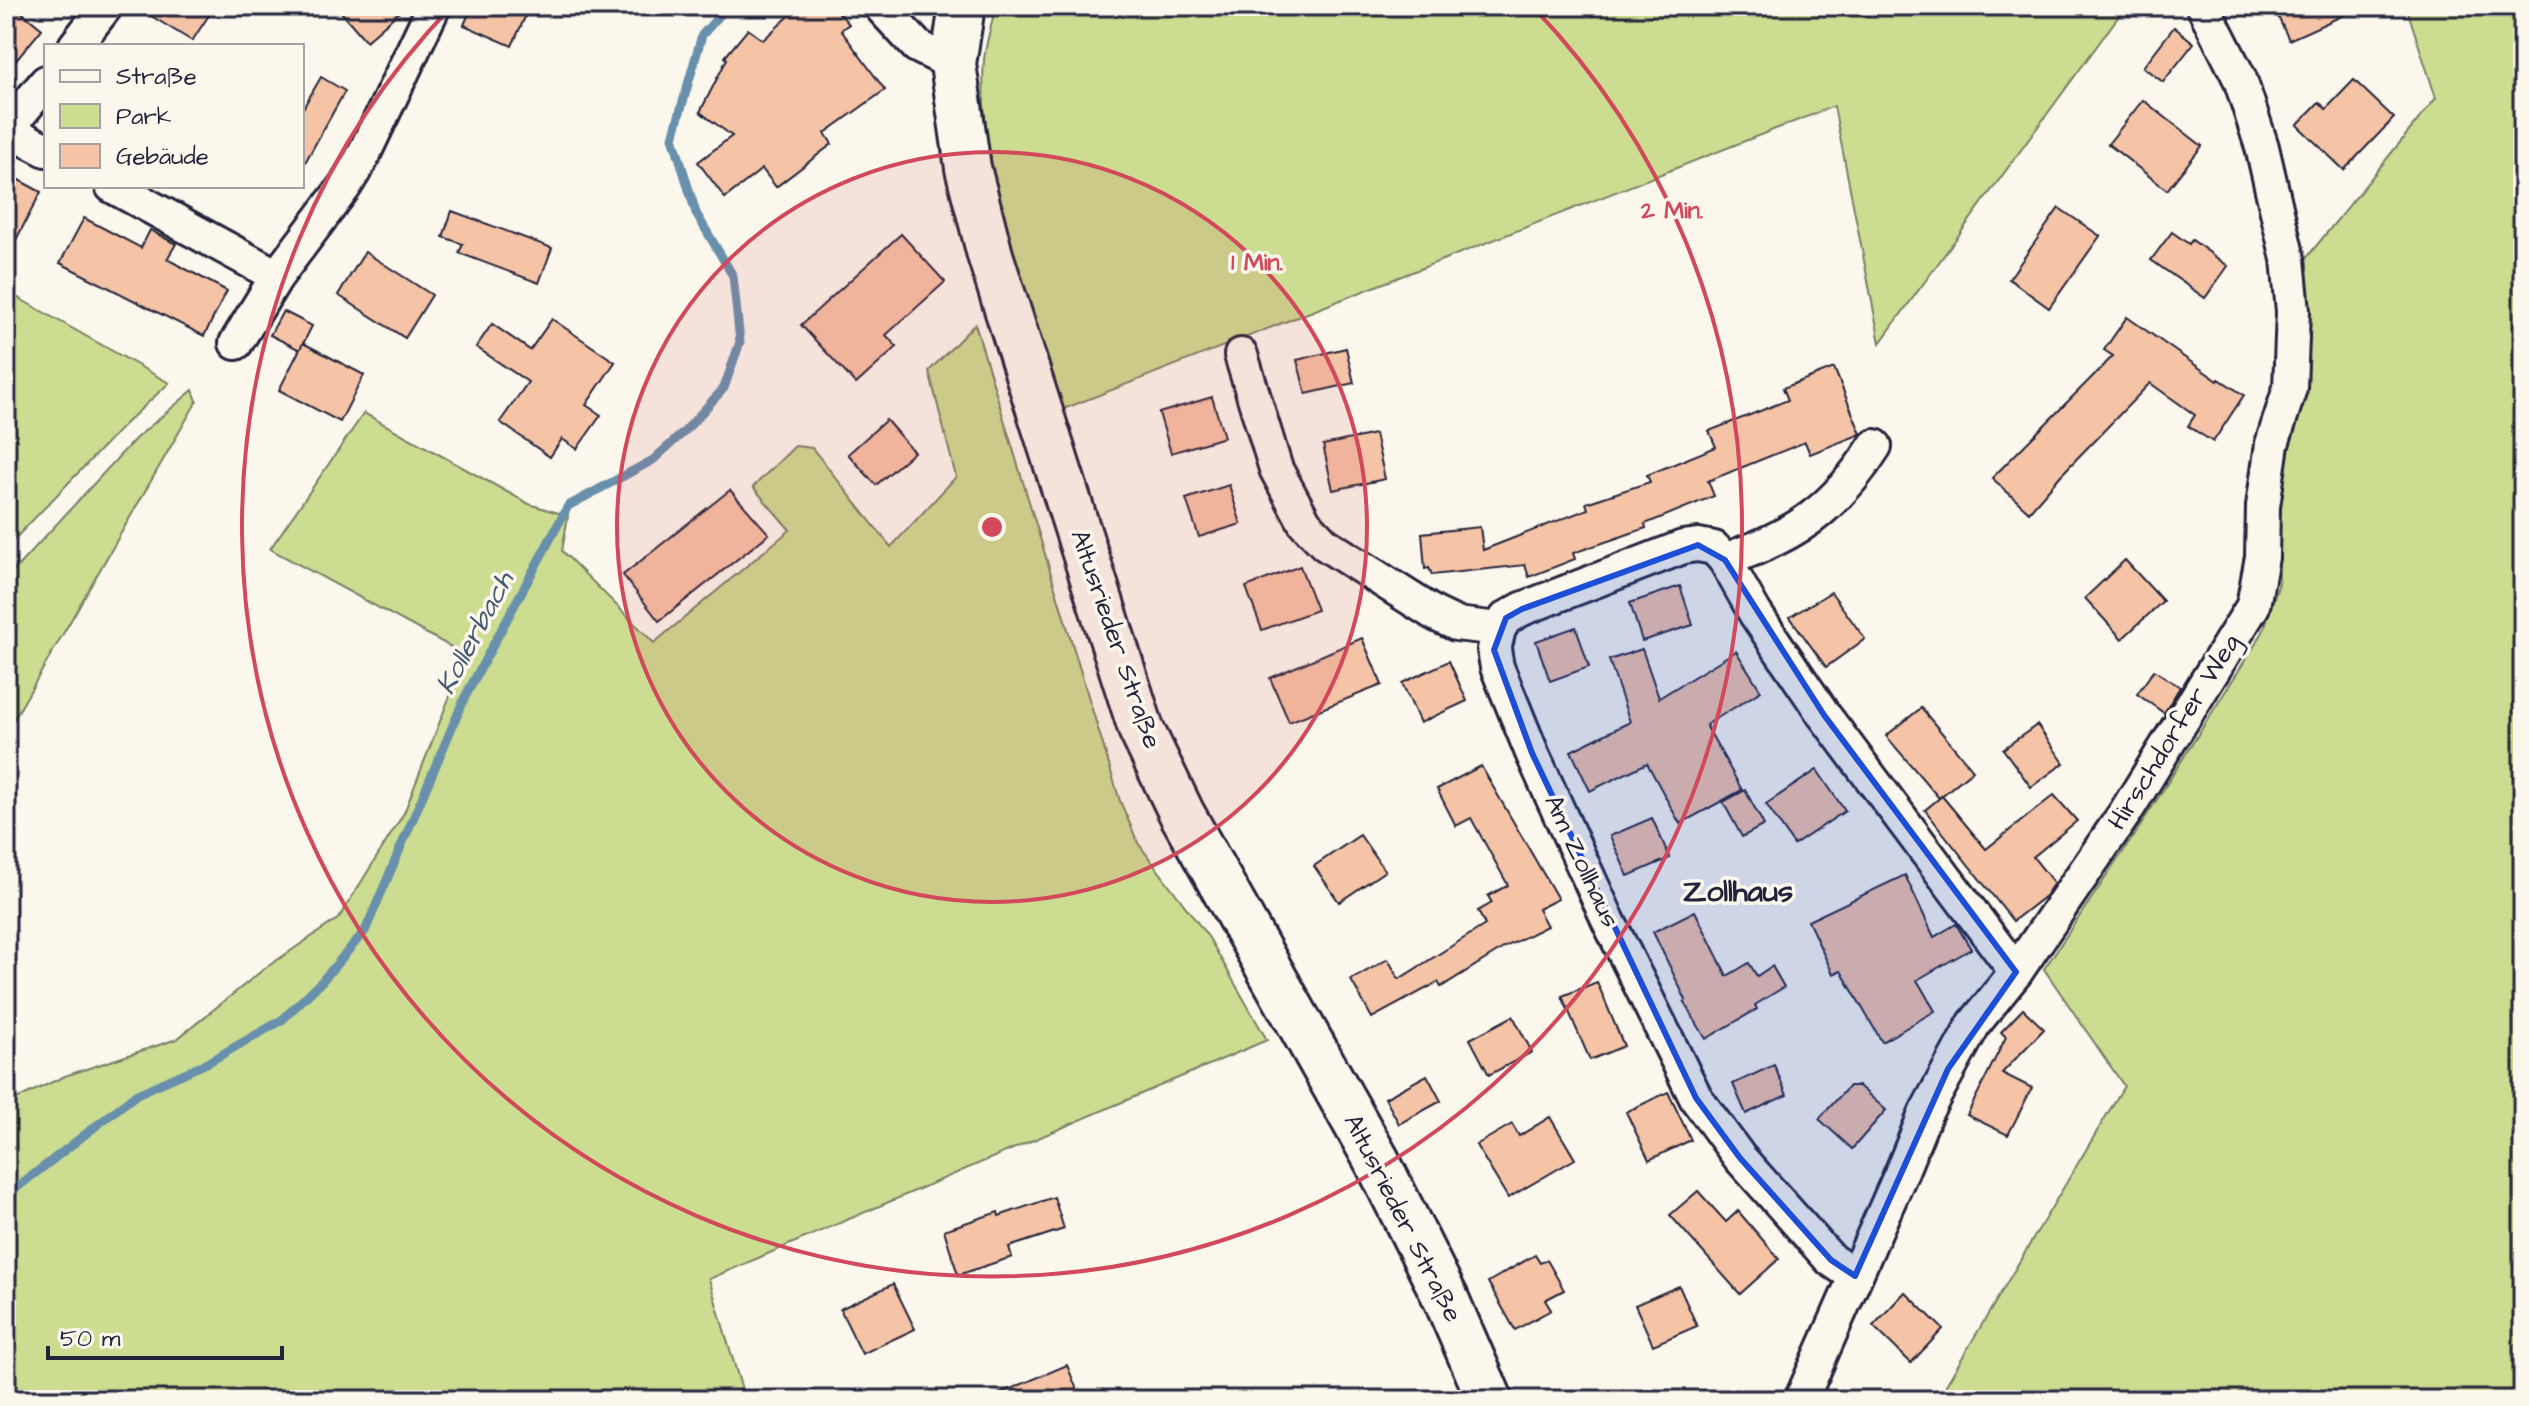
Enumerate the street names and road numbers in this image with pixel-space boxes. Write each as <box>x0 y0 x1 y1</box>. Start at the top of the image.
street label: Altusrieder Straße <box>1062 525 1170 753</box>
street label: Hirschdorfer Weg <box>2099 627 2251 838</box>
street label: Am Zollhaus <box>1535 789 1629 933</box>
street label: Altusrieder Straße <box>1335 1108 1471 1328</box>

